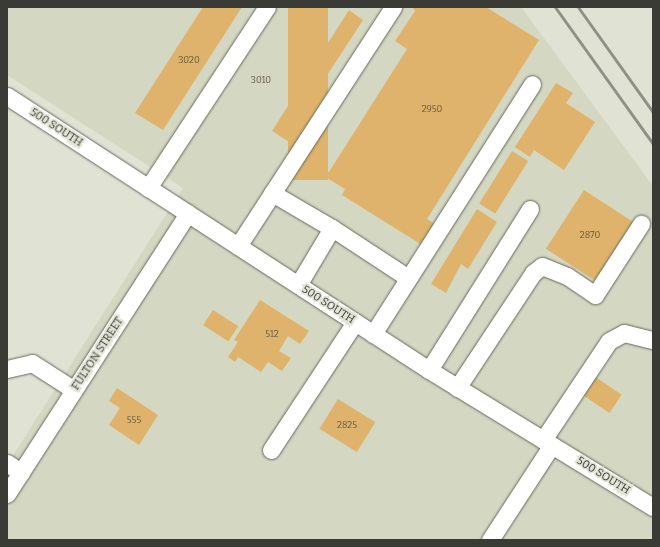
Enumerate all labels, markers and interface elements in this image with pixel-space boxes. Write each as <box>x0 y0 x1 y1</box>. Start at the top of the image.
house number: 3020 <box>178 55 200 65</box>
house number: 3010 <box>251 75 271 85</box>
house number: 2950 <box>422 104 442 114</box>
street label: 500 SOUTH <box>27 106 85 150</box>
house number: 2870 <box>580 230 600 240</box>
street label: 500 SOUTH <box>299 283 357 327</box>
street label: FULTON STREET <box>70 315 126 393</box>
house number: 512 <box>265 329 279 339</box>
house number: 555 <box>127 415 141 425</box>
house number: 2825 <box>337 420 357 430</box>
street label: 500 SOUTH <box>574 454 632 498</box>

